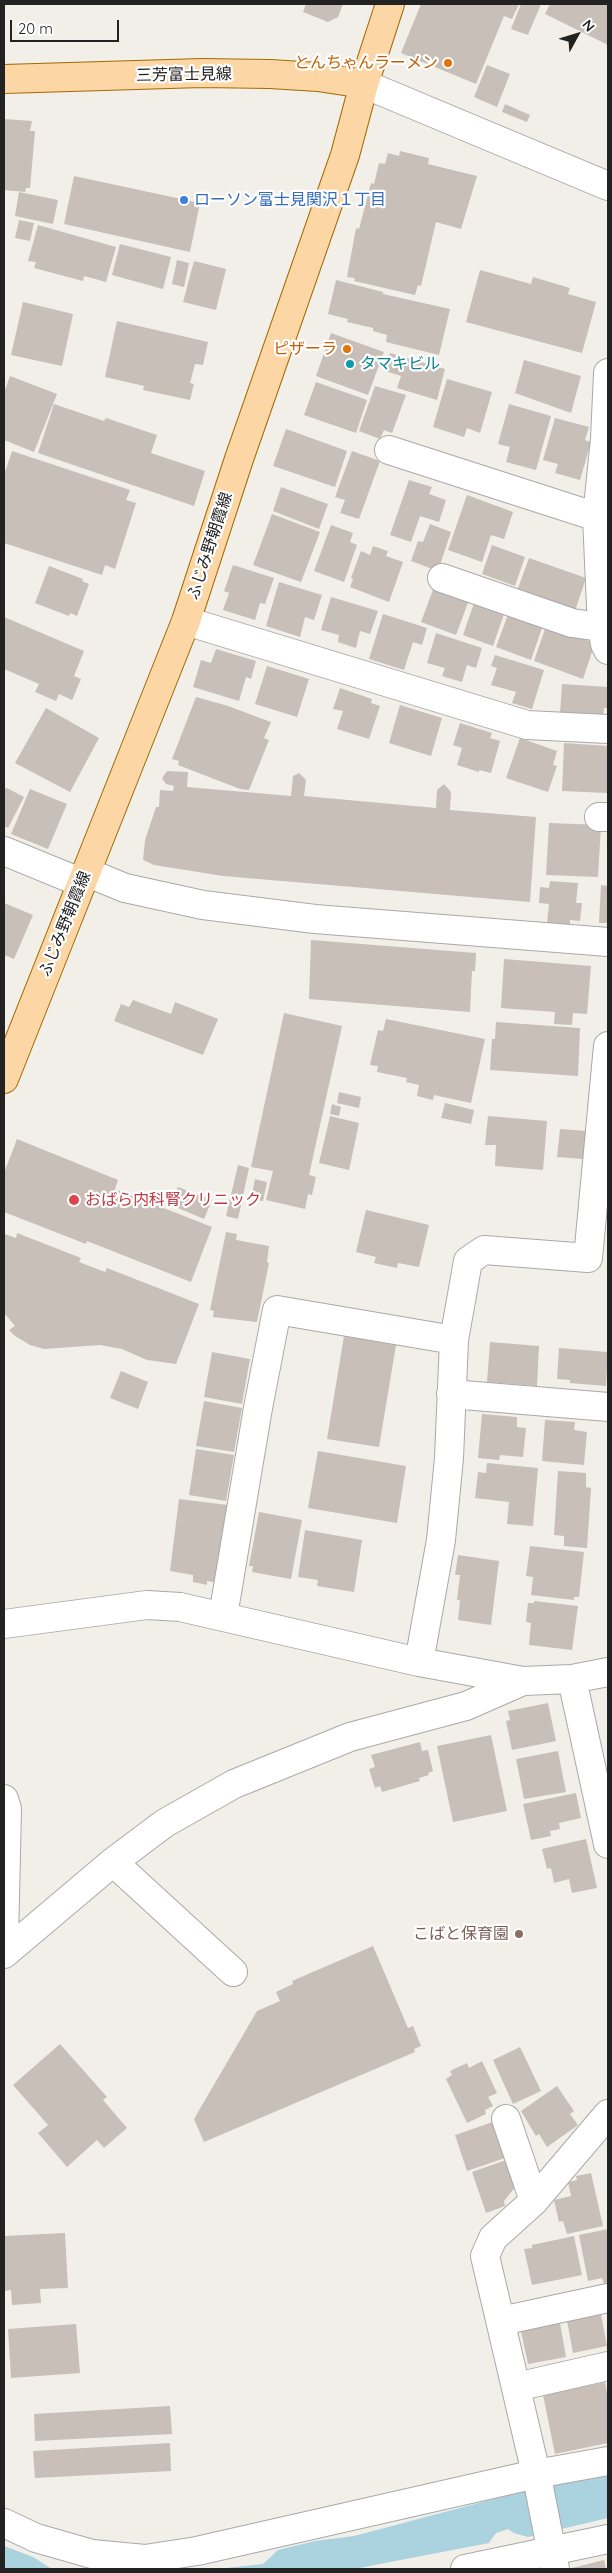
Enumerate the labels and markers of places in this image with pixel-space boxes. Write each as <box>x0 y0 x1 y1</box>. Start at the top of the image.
place label: とんちゃんラーメン <box>294 53 438 73</box>
marker: とんちゃんラーメン <box>442 57 454 69</box>
place label: ローソン富士見関沢１丁目 <box>194 190 386 210</box>
marker: ローソン富士見関沢１丁目 <box>178 194 190 206</box>
place label: ピザーラ <box>273 339 337 359</box>
marker: ピザーラ <box>341 343 353 355</box>
place label: タマキビル <box>360 354 440 374</box>
marker: タマキビル <box>344 358 356 370</box>
place label: おばら内科腎クリニック <box>85 1190 261 1210</box>
marker: おばら内科腎クリニック <box>67 1193 81 1207</box>
place label: こばと保育園 <box>413 1924 509 1944</box>
marker: こばと保育園 <box>513 1928 525 1940</box>

